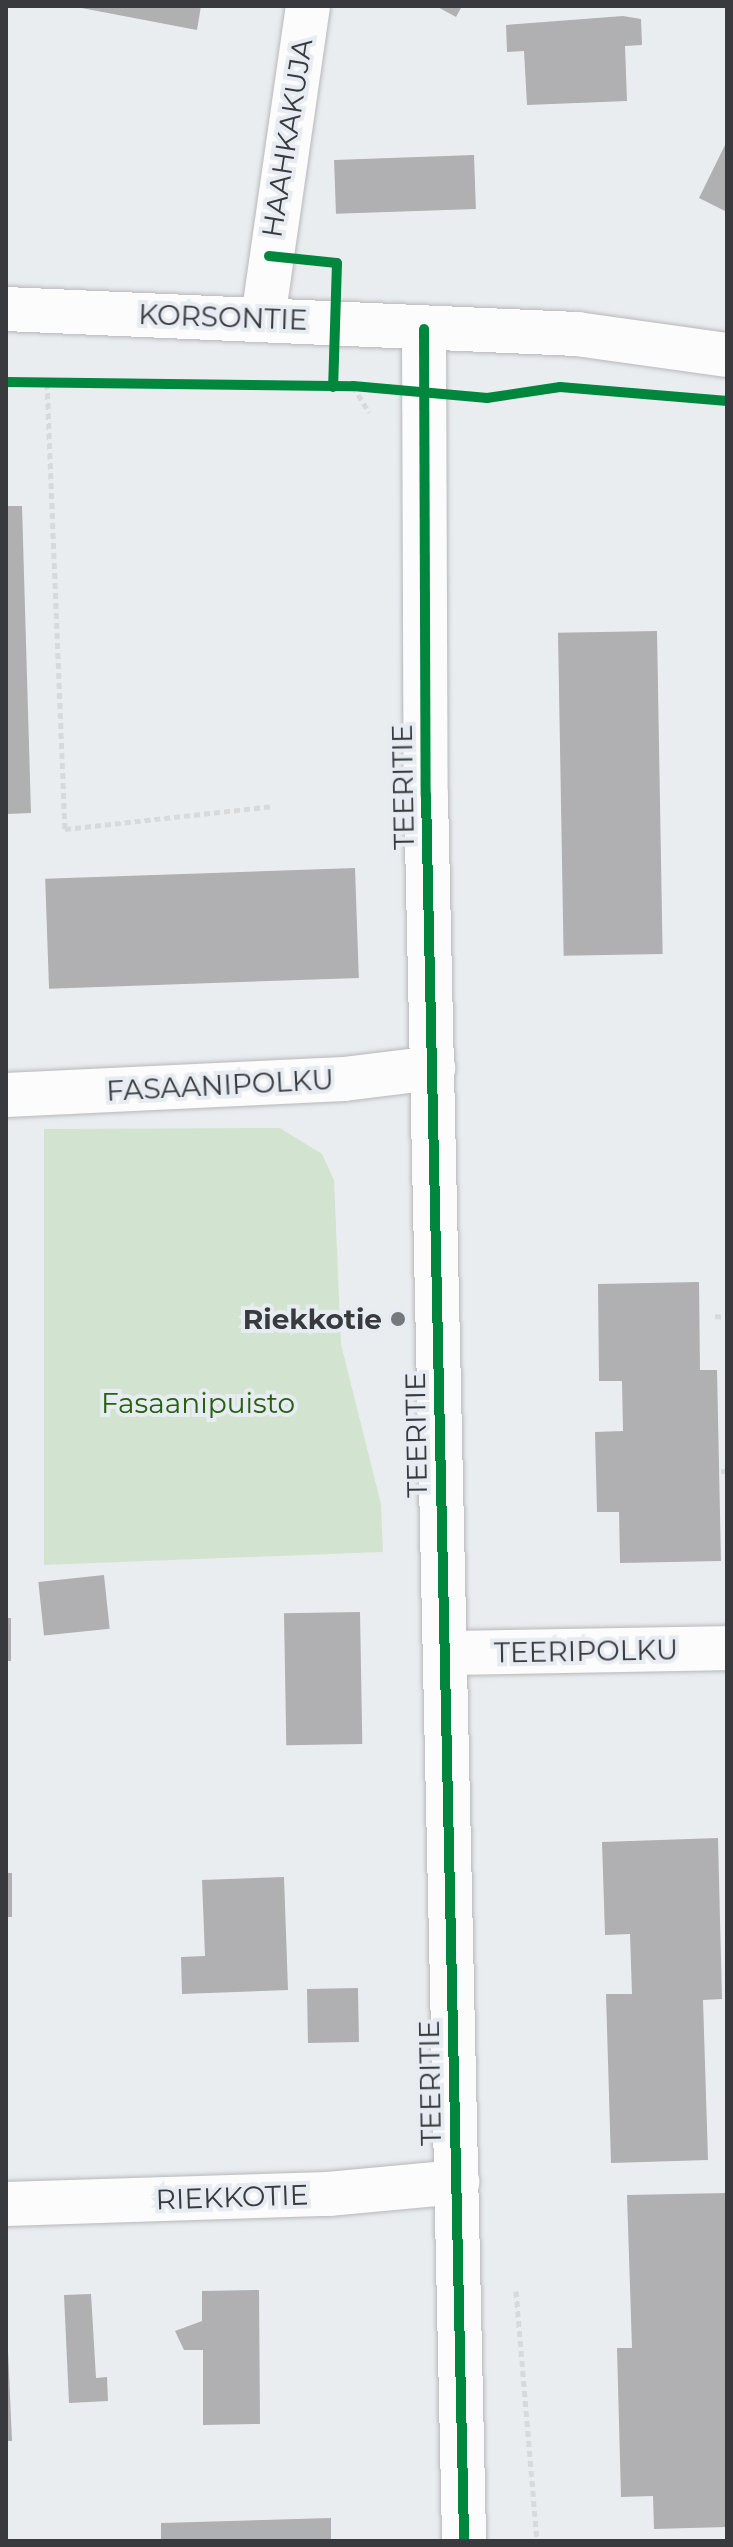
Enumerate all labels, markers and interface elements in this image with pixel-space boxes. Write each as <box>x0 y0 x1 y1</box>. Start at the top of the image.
street label: HAAHKAKUJA <box>255 36 319 240</box>
street label: KORSONTIE <box>138 297 308 337</box>
street label: TEERITIE <box>385 724 421 850</box>
street label: FASAANIPOLKU <box>105 1062 335 1108</box>
place label: Riekkotie <box>243 1302 382 1336</box>
marker: Riekkotie <box>389 1310 407 1328</box>
street label: TEERITIE <box>398 1372 434 1498</box>
park label: Fasaanipuisto <box>101 1386 295 1420</box>
street label: TEERIPOLKU <box>494 1633 678 1669</box>
street label: TEERITIE <box>412 2020 448 2146</box>
street label: RIEKKOTIE <box>155 2178 309 2216</box>

